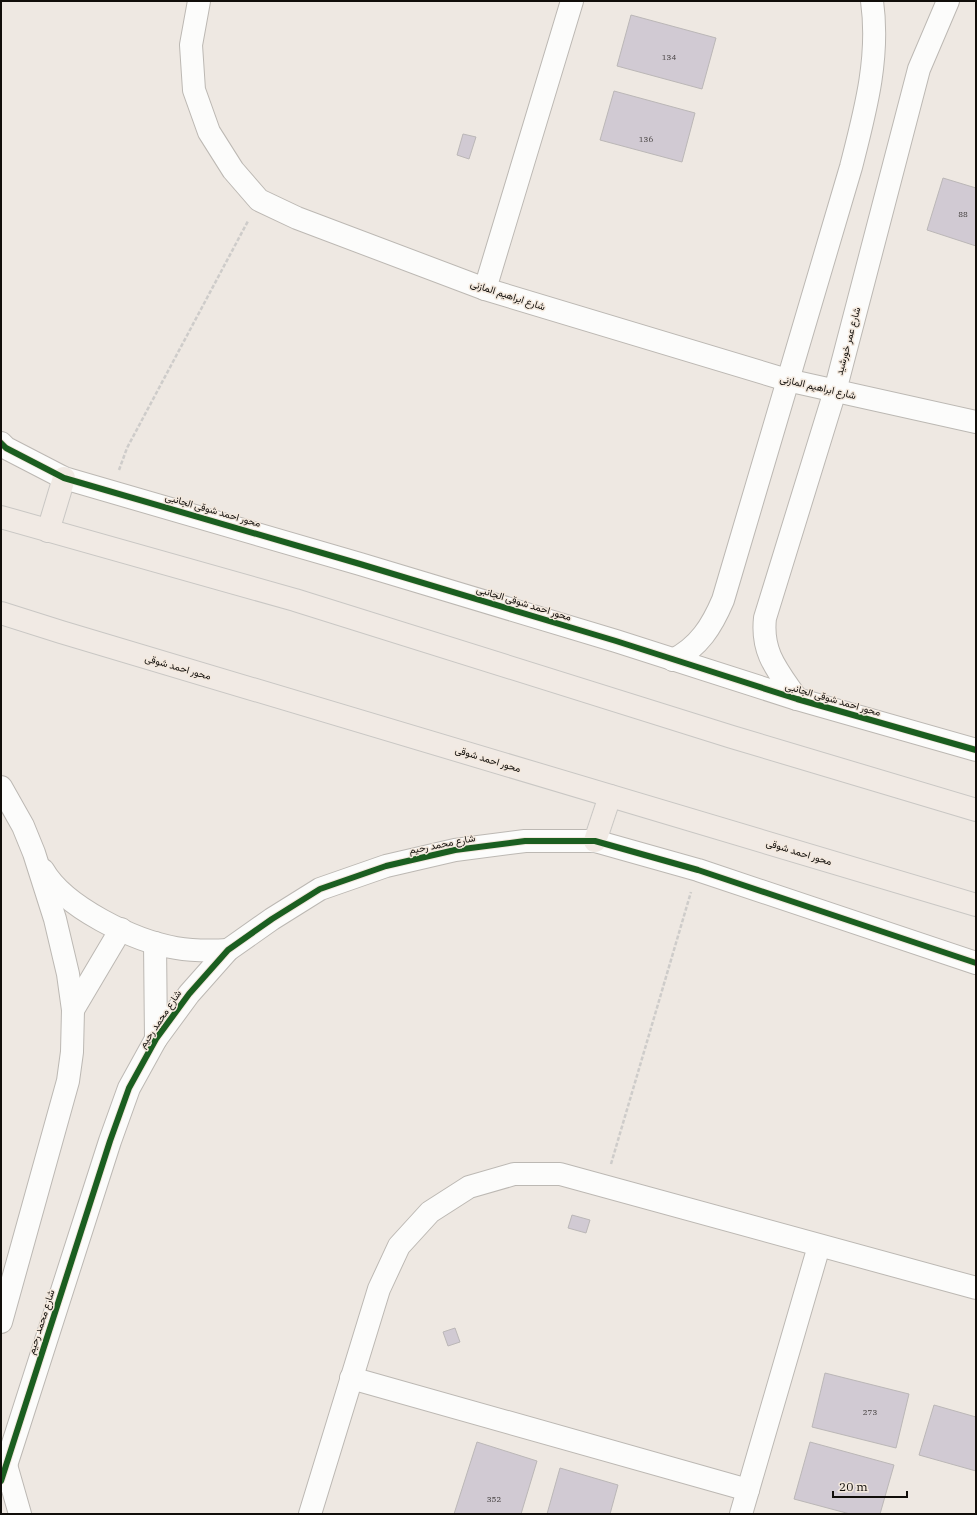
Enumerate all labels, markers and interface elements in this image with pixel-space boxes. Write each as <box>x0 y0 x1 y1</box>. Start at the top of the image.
house number: 134 <box>662 52 676 62</box>
house number: 136 <box>639 134 653 144</box>
house number: 88 <box>958 209 968 219</box>
street label: شارع ابراهيم المازنى <box>469 277 547 313</box>
street label: شارع عمر خورشيد <box>833 305 863 377</box>
street label: شارع ابراهيم المازنى <box>778 372 858 402</box>
street label: محور احمد شوقى الجانبى <box>164 490 262 530</box>
street label: محور احمد شوقى الجانبى <box>475 582 573 624</box>
street label: محور احمد شوقى <box>143 651 213 683</box>
street label: محور احمد شوقى الجانبى <box>784 679 882 719</box>
street label: محور احمد شوقى <box>454 743 522 775</box>
street label: شارع محمد رحيم <box>408 831 476 857</box>
street label: محور احمد شوقى <box>765 836 833 868</box>
street label: شارع محمد رحيم <box>136 987 184 1051</box>
street label: شارع محمد رحيم <box>24 1288 58 1356</box>
house number: 273 <box>863 1407 877 1417</box>
scale bar <box>833 1473 907 1499</box>
text: 20 m <box>839 1479 868 1494</box>
house number: 352 <box>487 1494 501 1504</box>

